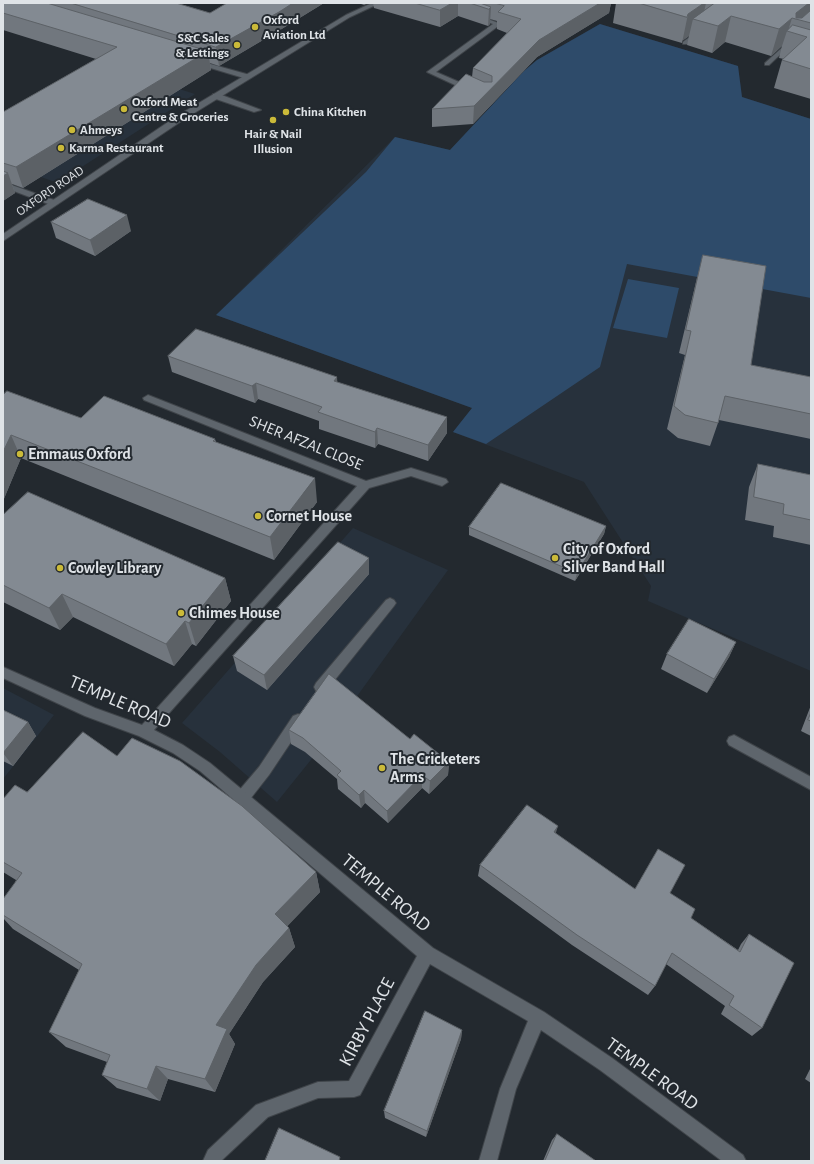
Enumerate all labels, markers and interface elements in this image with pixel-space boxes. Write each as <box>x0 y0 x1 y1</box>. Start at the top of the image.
place label: Oxford Aviation Ltd <box>263 12 326 43</box>
marker: Oxford Aviation Ltd <box>250 22 260 32</box>
place label: S&C Sales & Lettings <box>176 30 229 61</box>
marker: S&C Sales & Lettings <box>232 40 242 50</box>
place label: Oxford Meat Centre & Groceries <box>132 94 228 125</box>
marker: Oxford Meat Centre & Groceries <box>119 104 129 114</box>
place label: China Kitchen <box>294 104 366 120</box>
marker: China Kitchen <box>281 107 291 117</box>
marker: Hair & Nail Illusion <box>268 115 278 125</box>
place label: Ahmeys <box>80 122 122 138</box>
marker: Ahmeys <box>67 125 77 135</box>
place label: Hair & Nail Illusion <box>244 126 302 157</box>
place label: Karma Restaurant <box>69 140 163 156</box>
marker: Karma Restaurant <box>56 143 66 153</box>
street label: OXFORD ROAD <box>13 163 87 219</box>
street label: SHER AFZAL CLOSE <box>246 411 366 475</box>
place label: Emmaus Oxford <box>28 444 131 464</box>
marker: Emmaus Oxford <box>15 449 25 459</box>
place label: Cornet House <box>266 506 352 526</box>
marker: Cornet House <box>253 511 263 521</box>
place label: City of Oxford Silver Band Hall <box>563 539 665 577</box>
marker: City of Oxford Silver Band Hall <box>550 553 560 563</box>
place label: Cowley Library <box>68 558 161 578</box>
marker: Cowley Library <box>55 563 65 573</box>
place label: Chimes House <box>189 603 280 623</box>
marker: Chimes House <box>176 608 186 618</box>
street label: TEMPLE ROAD <box>65 670 175 734</box>
place label: The Cricketers Arms <box>390 749 480 787</box>
marker: The Cricketers Arms <box>377 763 387 773</box>
street label: TEMPLE ROAD <box>337 849 435 937</box>
street label: KIRBY PLACE <box>334 974 400 1070</box>
street label: TEMPLE ROAD <box>601 1033 703 1115</box>

